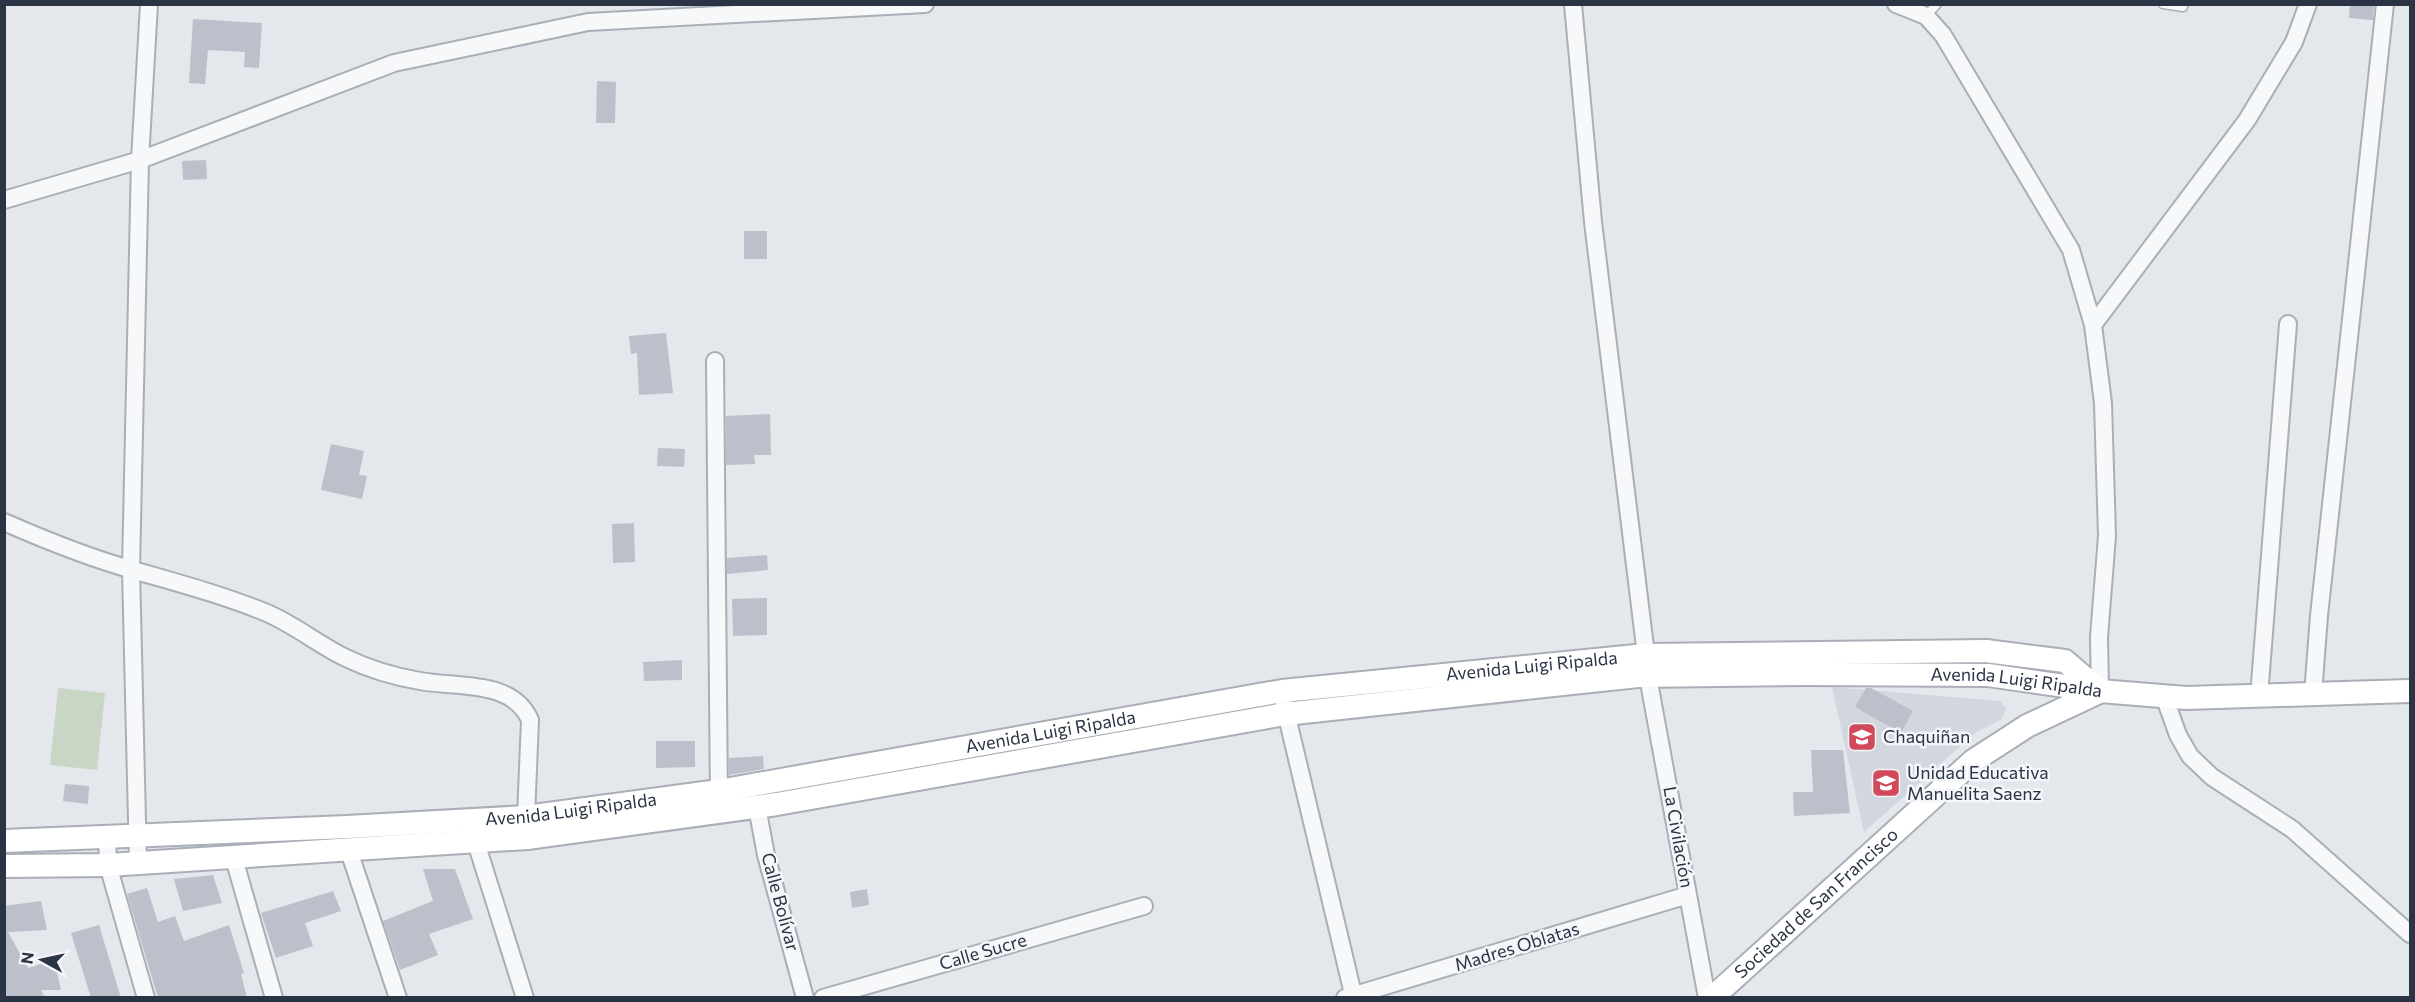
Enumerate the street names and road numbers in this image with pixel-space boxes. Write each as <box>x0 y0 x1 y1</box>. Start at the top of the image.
street label: Avenida Luigi Ripalda <box>1445 646 1618 685</box>
street label: Avenida Luigi Ripalda <box>1931 663 2104 701</box>
street label: Avenida Luigi Ripalda <box>963 705 1137 757</box>
street label: La Civilación <box>1659 784 1699 889</box>
street label: Avenida Luigi Ripalda <box>485 788 658 829</box>
street label: Sociedad de San Francisco <box>1729 823 1902 982</box>
street label: Calle Bolívar <box>757 850 805 953</box>
street label: Madres Oblatas <box>1452 917 1582 975</box>
street label: Calle Sucre <box>937 928 1029 974</box>

